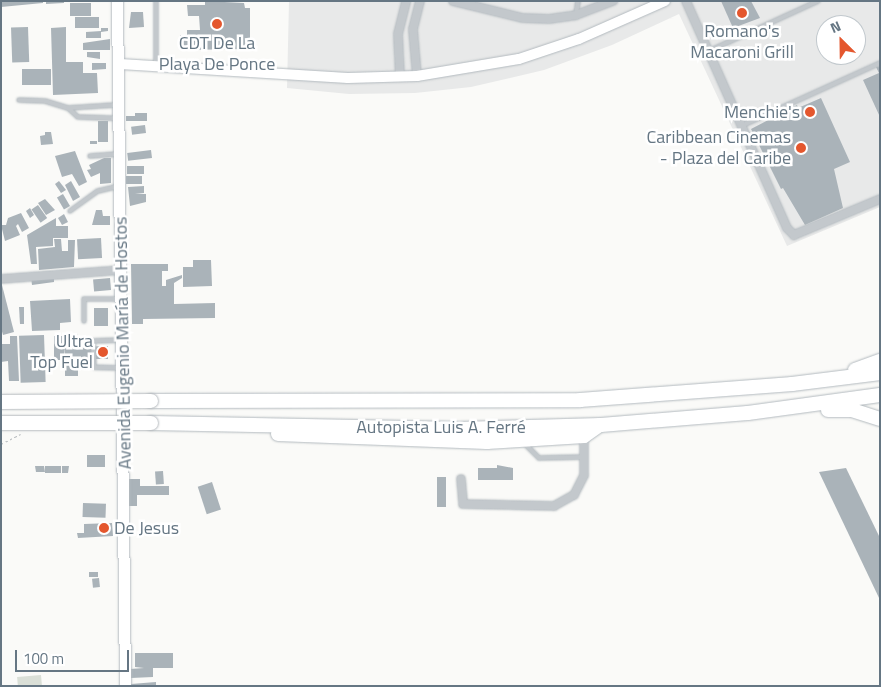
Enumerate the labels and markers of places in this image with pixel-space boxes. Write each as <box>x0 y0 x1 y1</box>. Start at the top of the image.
marker: Romano's Macaroni Grill <box>736 7 748 19</box>
marker: CDT De La Playa De Ponce <box>210 17 224 31</box>
place label: Romano's Macaroni Grill <box>690 21 794 64</box>
place label: CDT De La Playa De Ponce <box>159 33 275 76</box>
place label: Menchie's <box>724 101 800 123</box>
marker: Menchie's <box>804 106 816 118</box>
place label: Caribbean Cinemas - Plaza del Caribe <box>646 127 791 170</box>
marker: Caribbean Cinemas - Plaza del Caribe <box>795 142 807 154</box>
place label: Ultra Top Fuel <box>30 331 93 374</box>
marker: Ultra Top Fuel <box>97 346 109 358</box>
place label: De Jesus <box>114 517 179 539</box>
marker: De Jesus <box>98 522 110 534</box>

